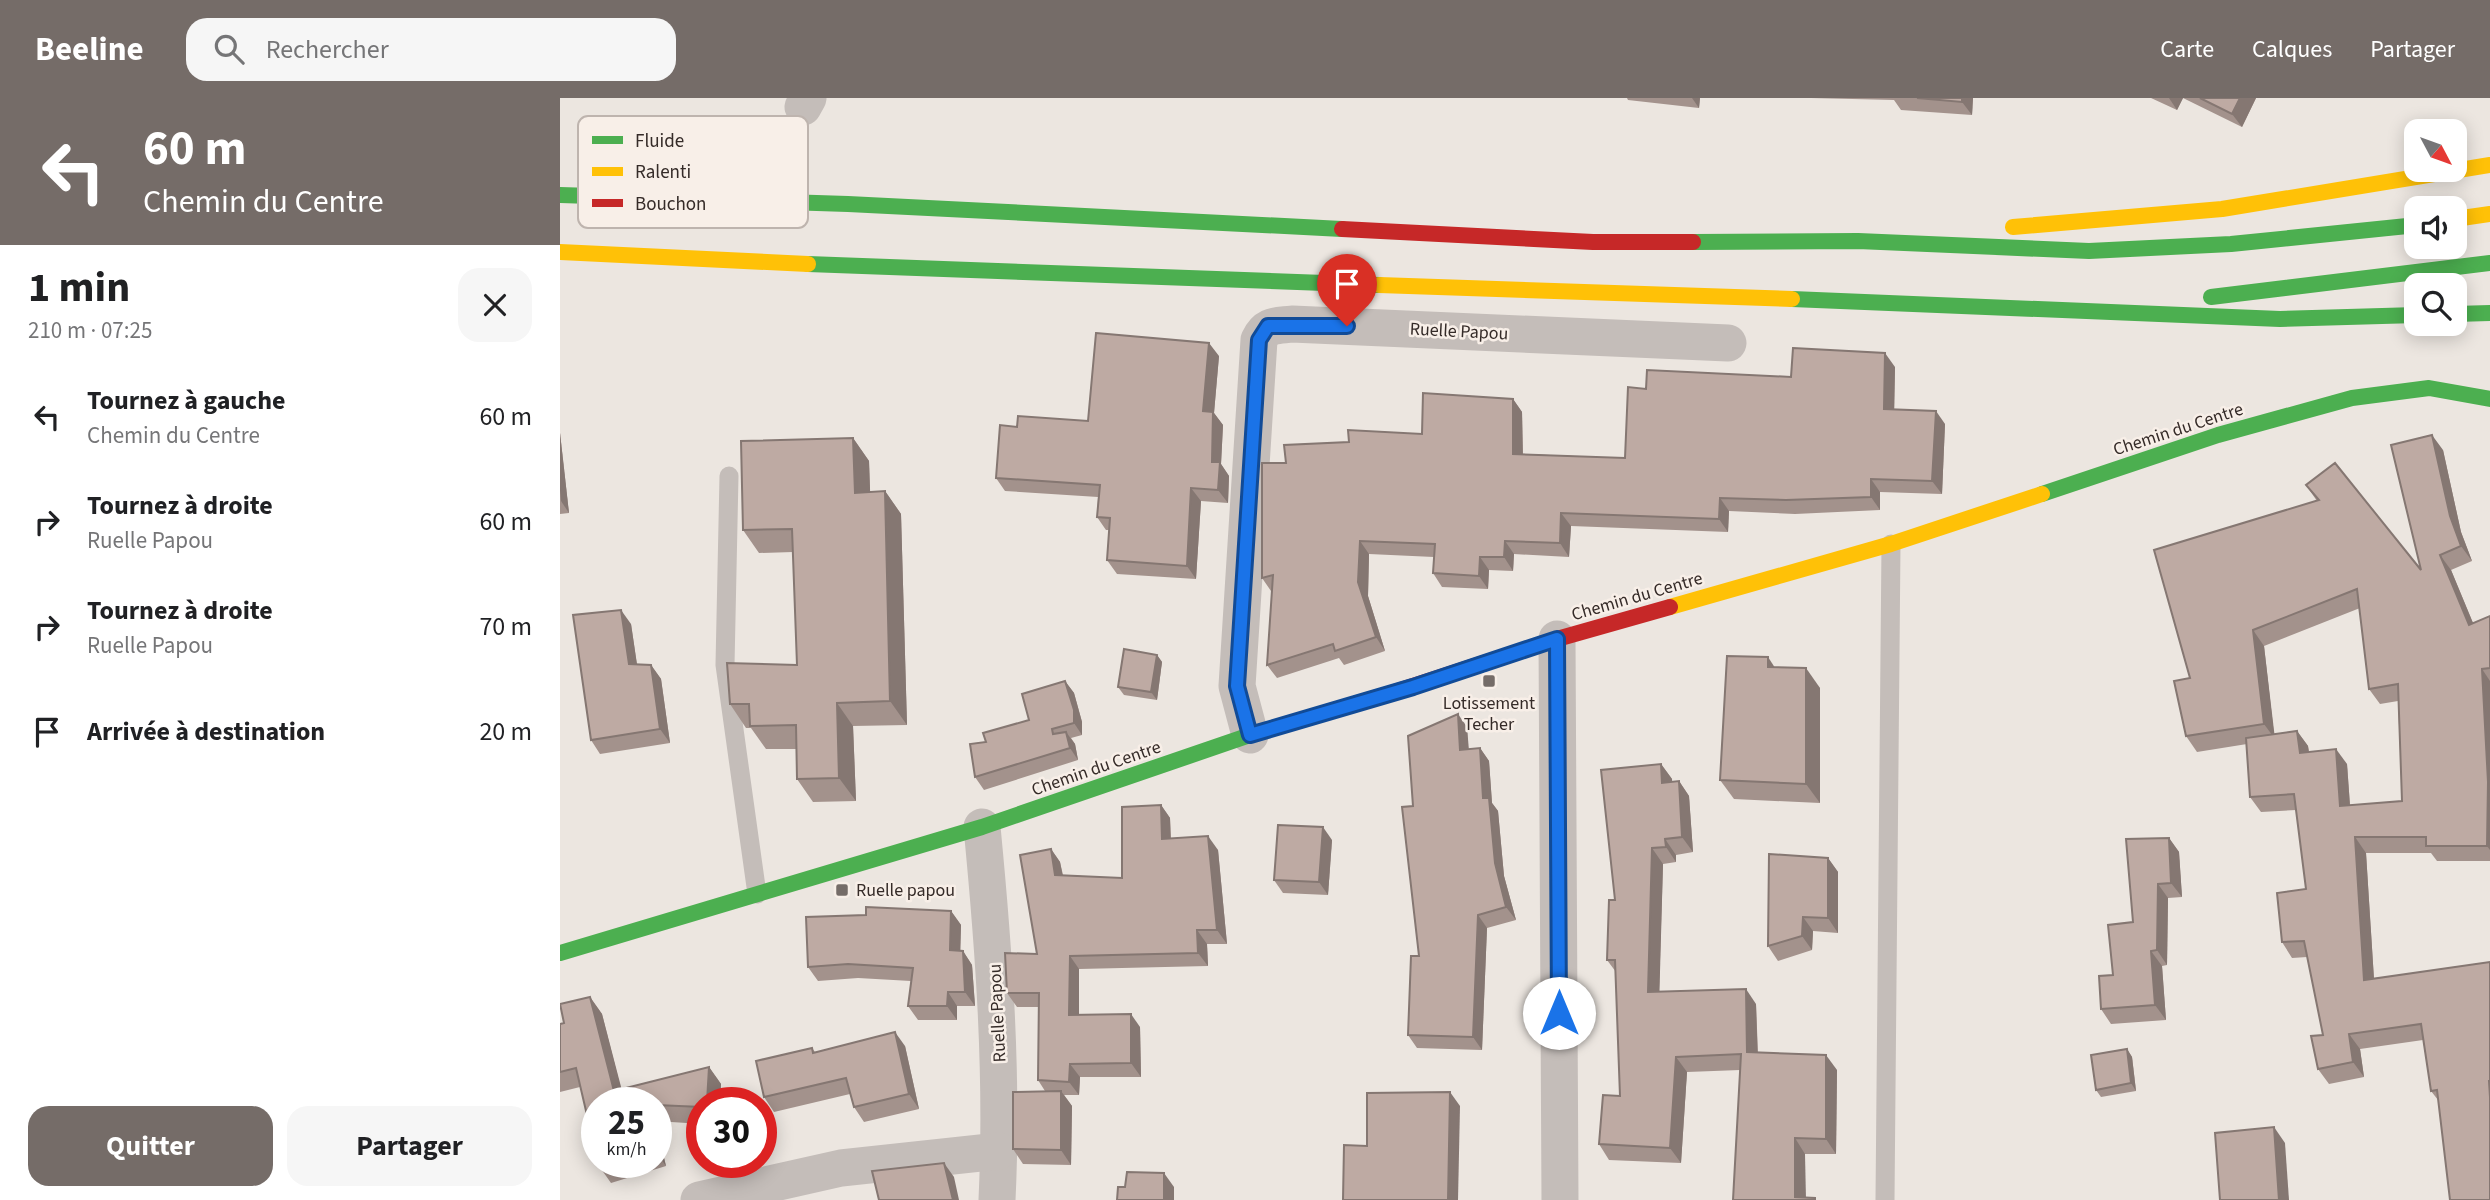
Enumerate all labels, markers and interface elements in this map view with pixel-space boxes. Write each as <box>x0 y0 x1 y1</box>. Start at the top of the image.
search box <box>186 18 676 81</box>
text: Beeline <box>35 26 144 73</box>
icon: search <box>210 30 248 68</box>
text: Rechercher <box>266 31 389 68</box>
text: Carte <box>2160 32 2214 67</box>
text: Calques <box>2252 32 2332 67</box>
text: Partager <box>2370 32 2455 67</box>
text: 60 m <box>143 114 247 184</box>
legend <box>578 116 808 228</box>
north arrow <box>2404 119 2468 182</box>
map controls <box>2404 119 2467 336</box>
icon: left <box>28 126 119 217</box>
text: Fluide <box>635 128 684 155</box>
text: Ralenti <box>635 159 691 186</box>
text: Chemin du Centre <box>143 179 384 225</box>
text: Bouchon <box>635 191 707 218</box>
button: sound <box>2404 196 2467 259</box>
pin <box>1317 254 1377 326</box>
text: 1 min <box>28 258 130 318</box>
icon: arrive <box>1328 265 1366 303</box>
button: close <box>458 268 532 342</box>
button: search <box>2404 273 2467 336</box>
text: 210 m · 07:25 <box>28 314 152 347</box>
street label: Ruelle Papou <box>1409 316 1509 347</box>
text: Tournez à gauche <box>87 382 286 419</box>
street label: Chemin du Centre <box>2110 397 2246 462</box>
icon: left <box>28 398 66 436</box>
text: 60 m <box>479 398 532 435</box>
text: Chemin du Centre <box>87 419 260 452</box>
text: Tournez à droite <box>87 487 273 524</box>
icon: right <box>28 503 66 541</box>
text: 60 m <box>479 503 532 540</box>
text: Ruelle Papou <box>87 524 213 557</box>
street label: Chemin du Centre <box>1569 566 1706 627</box>
text: Tournez à droite <box>87 592 273 629</box>
icon: right <box>28 608 66 646</box>
text: 70 m <box>479 608 532 645</box>
text: Ruelle Papou <box>87 629 213 662</box>
marker: Lotissement Techer <box>1481 673 1497 689</box>
place label: Lotissement Techer <box>1443 691 1535 737</box>
icon: arrive <box>28 713 66 751</box>
text: Arrivée à destination <box>87 713 325 750</box>
text: 20 m <box>479 713 532 750</box>
street label: Chemin du Centre <box>1028 735 1164 802</box>
place label: Ruelle papou <box>856 878 955 903</box>
marker: Ruelle papou <box>834 882 850 898</box>
street label: Ruelle Papou <box>982 963 1013 1063</box>
position arrow <box>1522 976 1596 1050</box>
speed limit sign: 30 <box>686 1087 777 1178</box>
text: 25 <box>608 1098 645 1148</box>
button: Quitter <box>28 1106 273 1186</box>
button: Partager <box>287 1106 532 1186</box>
text: km/h <box>607 1137 646 1162</box>

